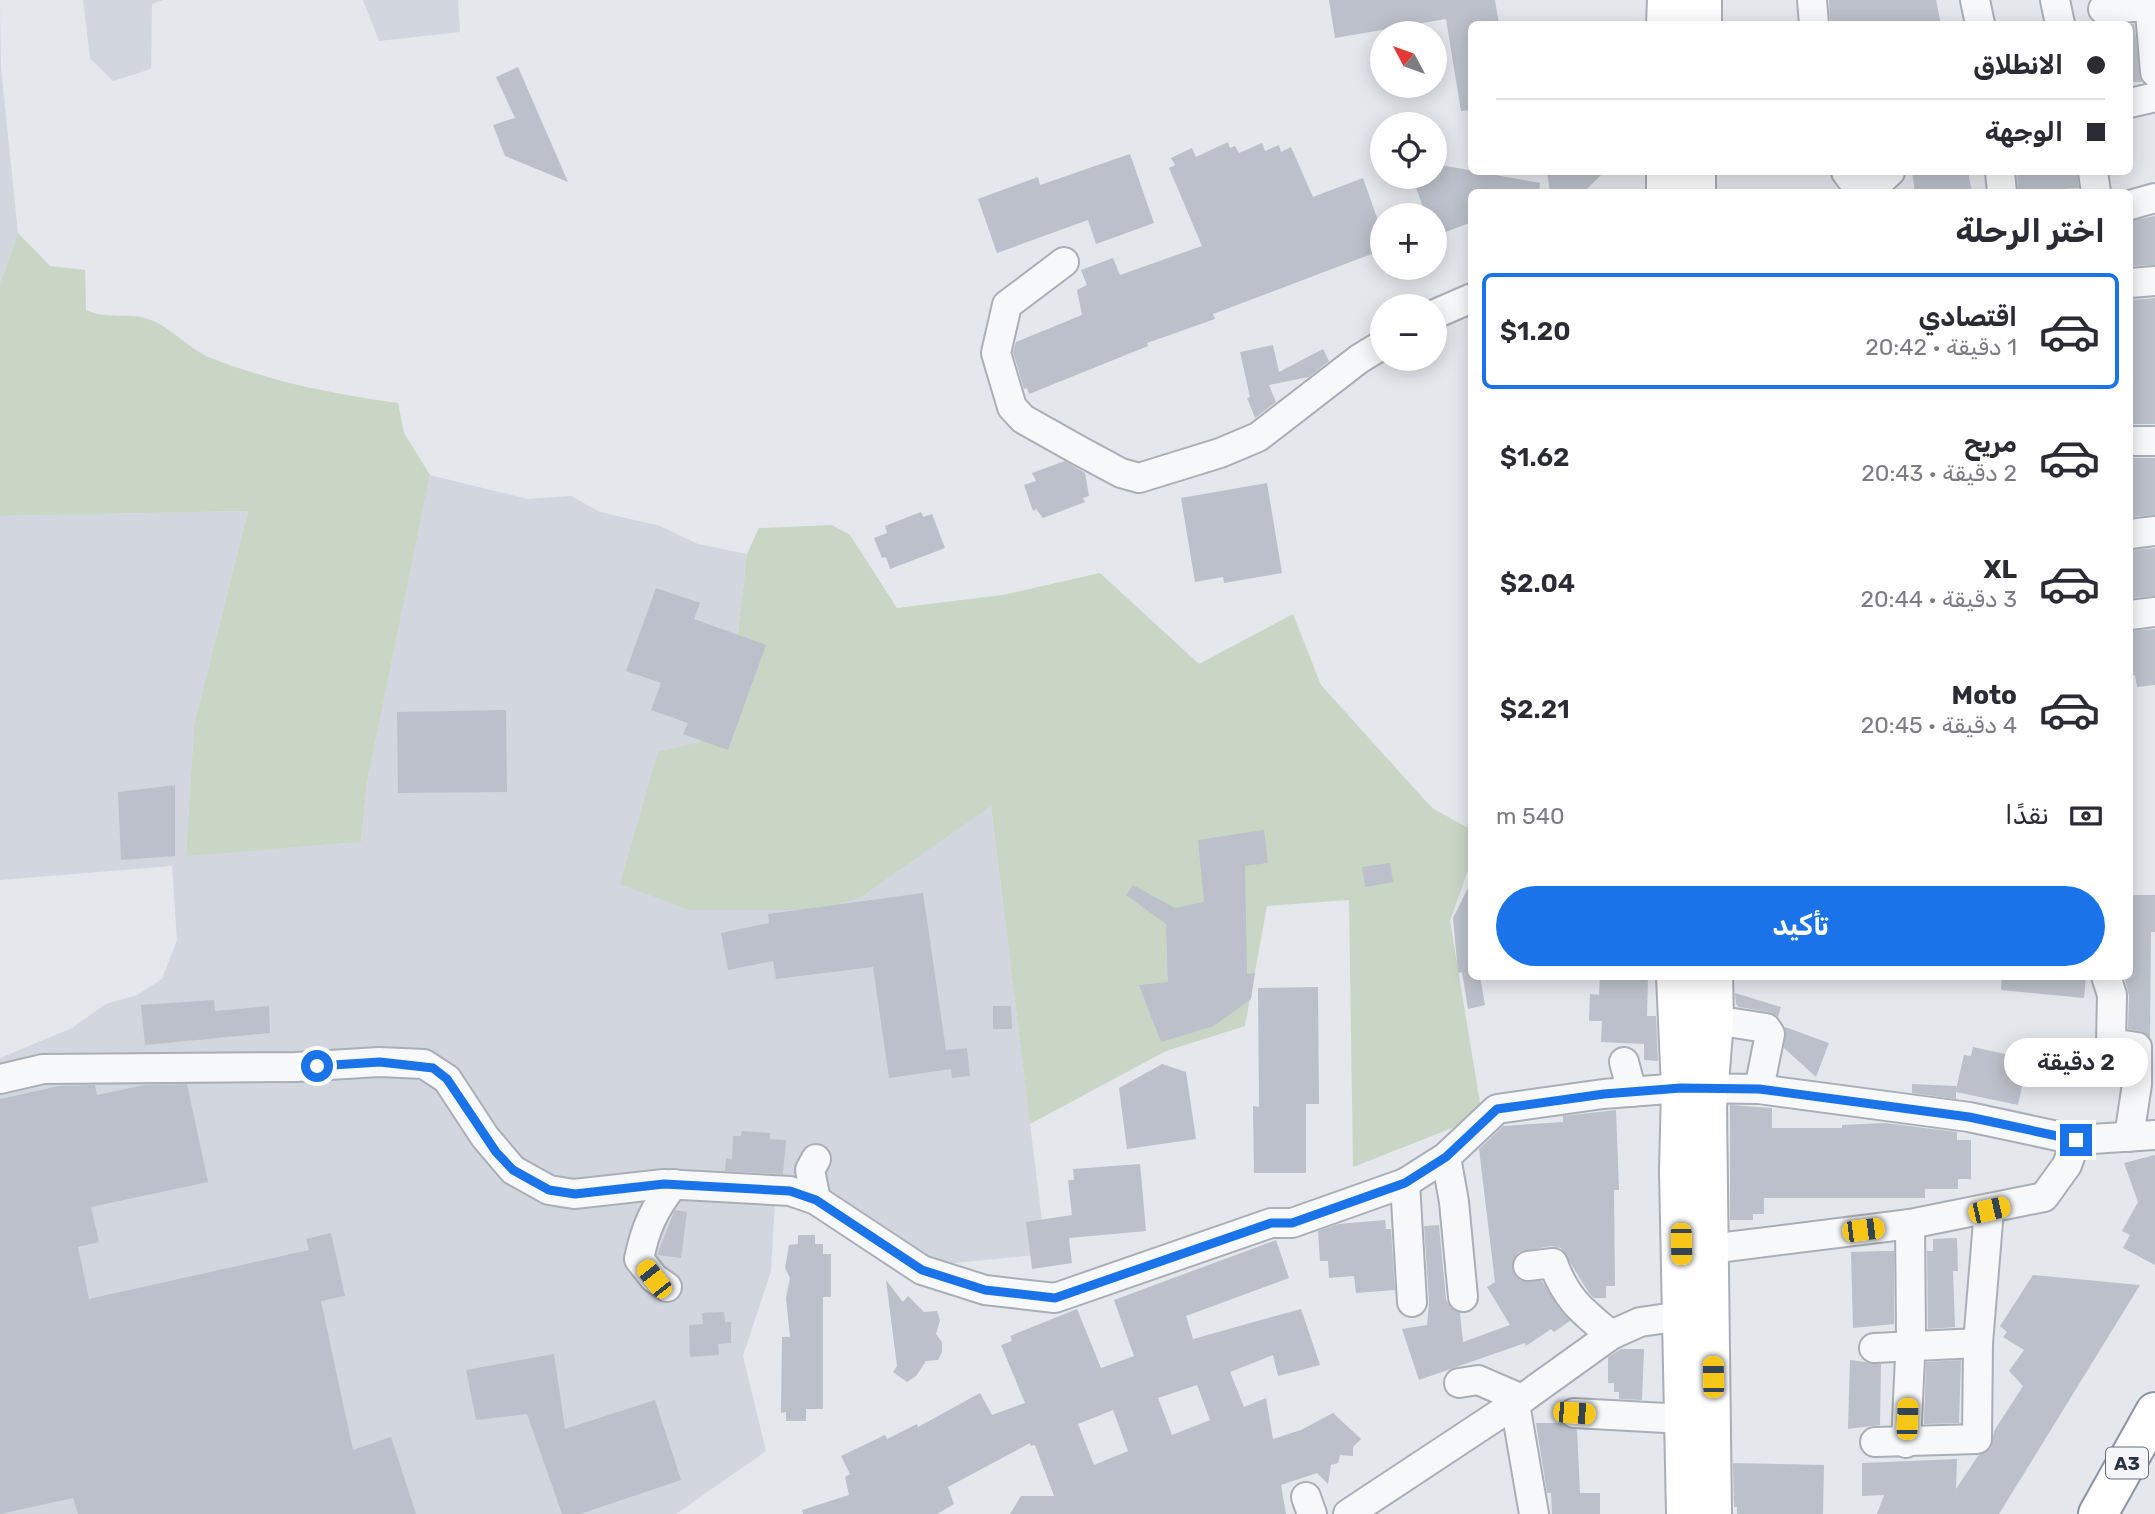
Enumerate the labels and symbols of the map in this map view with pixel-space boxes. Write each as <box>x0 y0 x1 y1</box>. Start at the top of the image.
north arrow <box>1370 21 1447 98</box>
callout: 2 دقيقة <box>2004 1038 2148 1088</box>
route start <box>301 1050 333 1082</box>
route end <box>2060 1124 2092 1156</box>
car <box>1967 1195 2012 1225</box>
car <box>1841 1217 1886 1243</box>
car <box>1671 1223 1692 1265</box>
car <box>633 1256 676 1302</box>
car <box>1703 1356 1724 1398</box>
car <box>1896 1398 1919 1440</box>
car <box>1553 1401 1596 1425</box>
road number: A3 <box>2106 1448 2148 1478</box>

